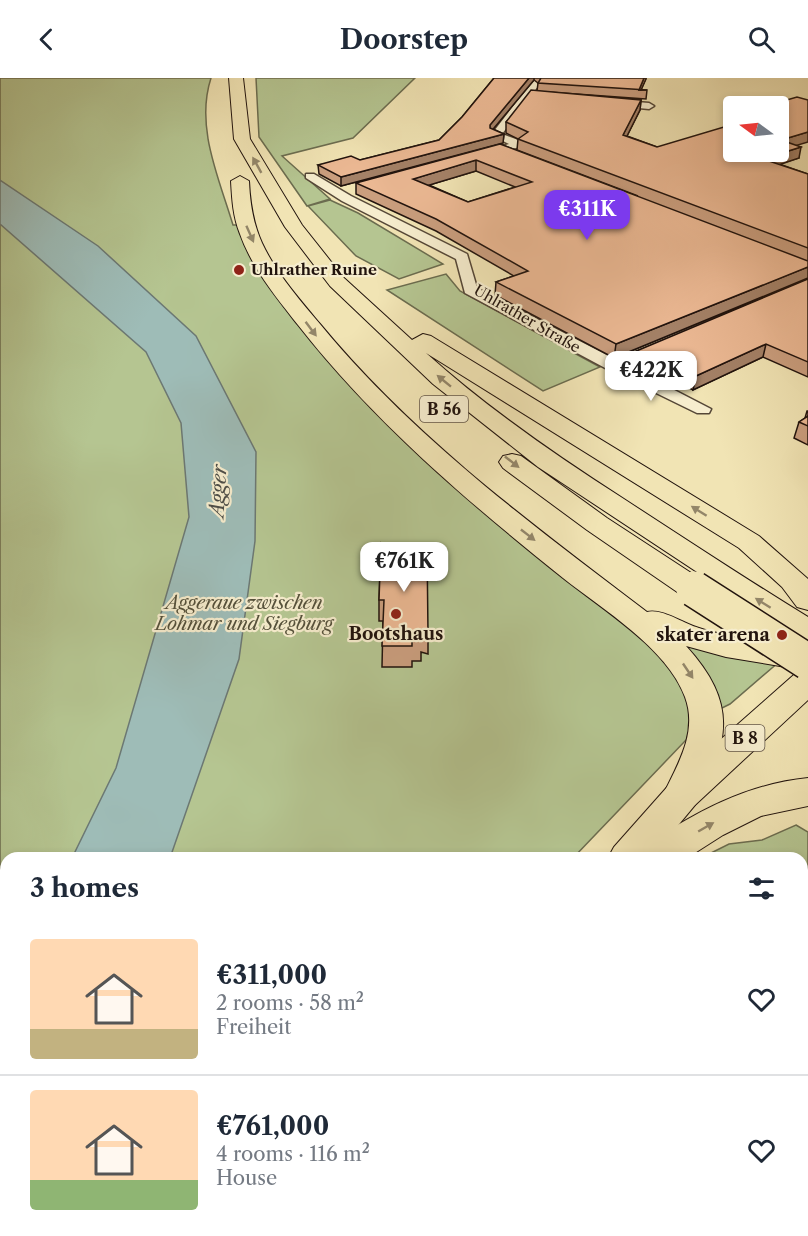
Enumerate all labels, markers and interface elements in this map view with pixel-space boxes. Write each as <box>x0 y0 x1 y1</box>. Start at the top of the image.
icon: back <box>30 23 63 56</box>
text: Doorstep <box>340 23 468 56</box>
icon: search <box>745 23 778 56</box>
north arrow <box>723 96 789 162</box>
map controls <box>723 96 789 162</box>
one-way arrow <box>252 157 262 174</box>
pin: €311K <box>545 190 629 241</box>
text: €311K <box>558 197 616 221</box>
one-way arrow <box>245 226 255 244</box>
place label: Uhlrather Ruine <box>251 260 377 279</box>
marker: Uhlrather Ruine <box>232 263 246 277</box>
street label: Uhlrather Straße <box>471 280 584 357</box>
one-way arrow <box>305 321 317 337</box>
pin: €422K <box>609 351 693 402</box>
text: €422K <box>619 358 683 382</box>
one-way arrow <box>436 375 452 388</box>
road number: B 56 <box>420 396 468 422</box>
one-way arrow <box>504 456 520 469</box>
water label: Agger <box>204 462 231 521</box>
one-way arrow <box>690 506 707 516</box>
one-way arrow <box>520 529 536 542</box>
pin: €761K <box>362 542 446 593</box>
text: €761K <box>374 549 434 573</box>
park label: Aggeraue zwischen Lohmar und Siegburg <box>153 592 335 635</box>
one-way arrow <box>755 597 771 608</box>
marker: Bootshaus <box>389 607 403 621</box>
place label: Bootshaus <box>349 623 443 645</box>
place label: skater arena <box>656 624 771 646</box>
marker: skater arena <box>775 628 789 642</box>
one-way arrow <box>682 662 694 678</box>
road number: B 8 <box>726 725 764 751</box>
one-way arrow <box>698 822 715 832</box>
text: 3 homes <box>30 872 139 904</box>
icon: filters <box>745 872 778 905</box>
text: €311,000 <box>216 959 327 991</box>
icon: home <box>78 963 150 1035</box>
icon: heart <box>745 983 778 1016</box>
text: 2 rooms · 58 m² <box>216 991 364 1015</box>
text: Freiheit <box>216 1015 291 1039</box>
text: €761,000 <box>216 1110 329 1142</box>
icon: home <box>78 1114 150 1186</box>
icon: heart <box>745 1134 778 1167</box>
text: 4 rooms · 116 m² <box>216 1142 370 1166</box>
text: House <box>216 1166 277 1190</box>

